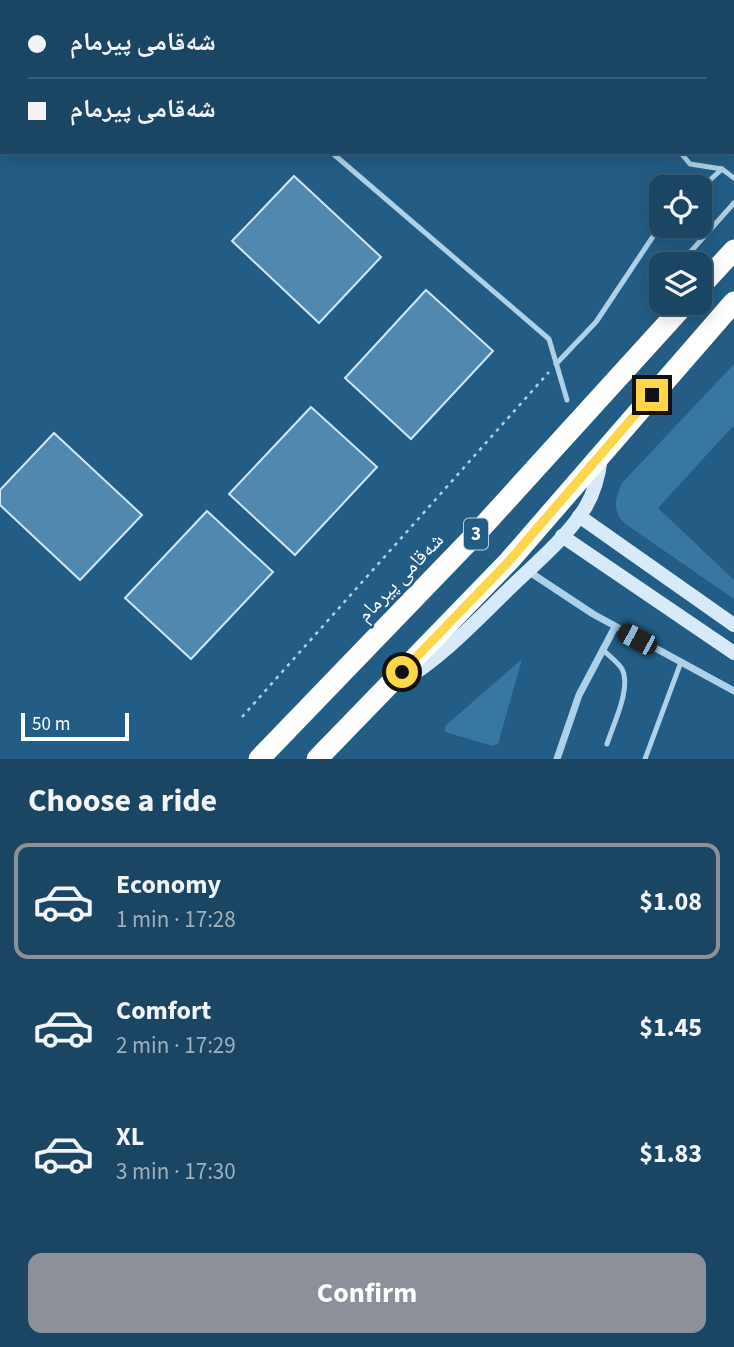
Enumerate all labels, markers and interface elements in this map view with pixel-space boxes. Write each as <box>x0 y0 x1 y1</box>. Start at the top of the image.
text: شەقامی پیرمام <box>70 23 216 60</box>
text: شەقامی پیرمام <box>70 90 216 127</box>
map controls <box>649 175 712 315</box>
button: locate <box>649 175 712 238</box>
button: layers <box>649 252 712 315</box>
route end <box>636 379 668 411</box>
road number: 3 <box>464 519 488 550</box>
street label: شەقامی پیرمام <box>350 526 450 628</box>
car <box>614 620 661 658</box>
route start <box>386 656 418 688</box>
scale bar <box>21 710 130 742</box>
text: 50 m <box>32 711 70 738</box>
text: Choose a ride <box>28 778 217 824</box>
text: Economy <box>116 866 221 903</box>
icon: car <box>32 870 95 933</box>
text: $1.08 <box>639 883 702 920</box>
text: 1 min · 17:28 <box>116 903 236 936</box>
text: Comfort <box>116 992 211 1029</box>
icon: car <box>32 996 95 1059</box>
text: $1.45 <box>639 1009 702 1046</box>
text: 2 min · 17:29 <box>116 1029 236 1062</box>
text: XL <box>116 1118 144 1155</box>
icon: car <box>32 1122 95 1185</box>
text: $1.83 <box>639 1135 702 1172</box>
text: 3 min · 17:30 <box>116 1155 236 1188</box>
button: Confirm <box>28 1253 706 1333</box>

